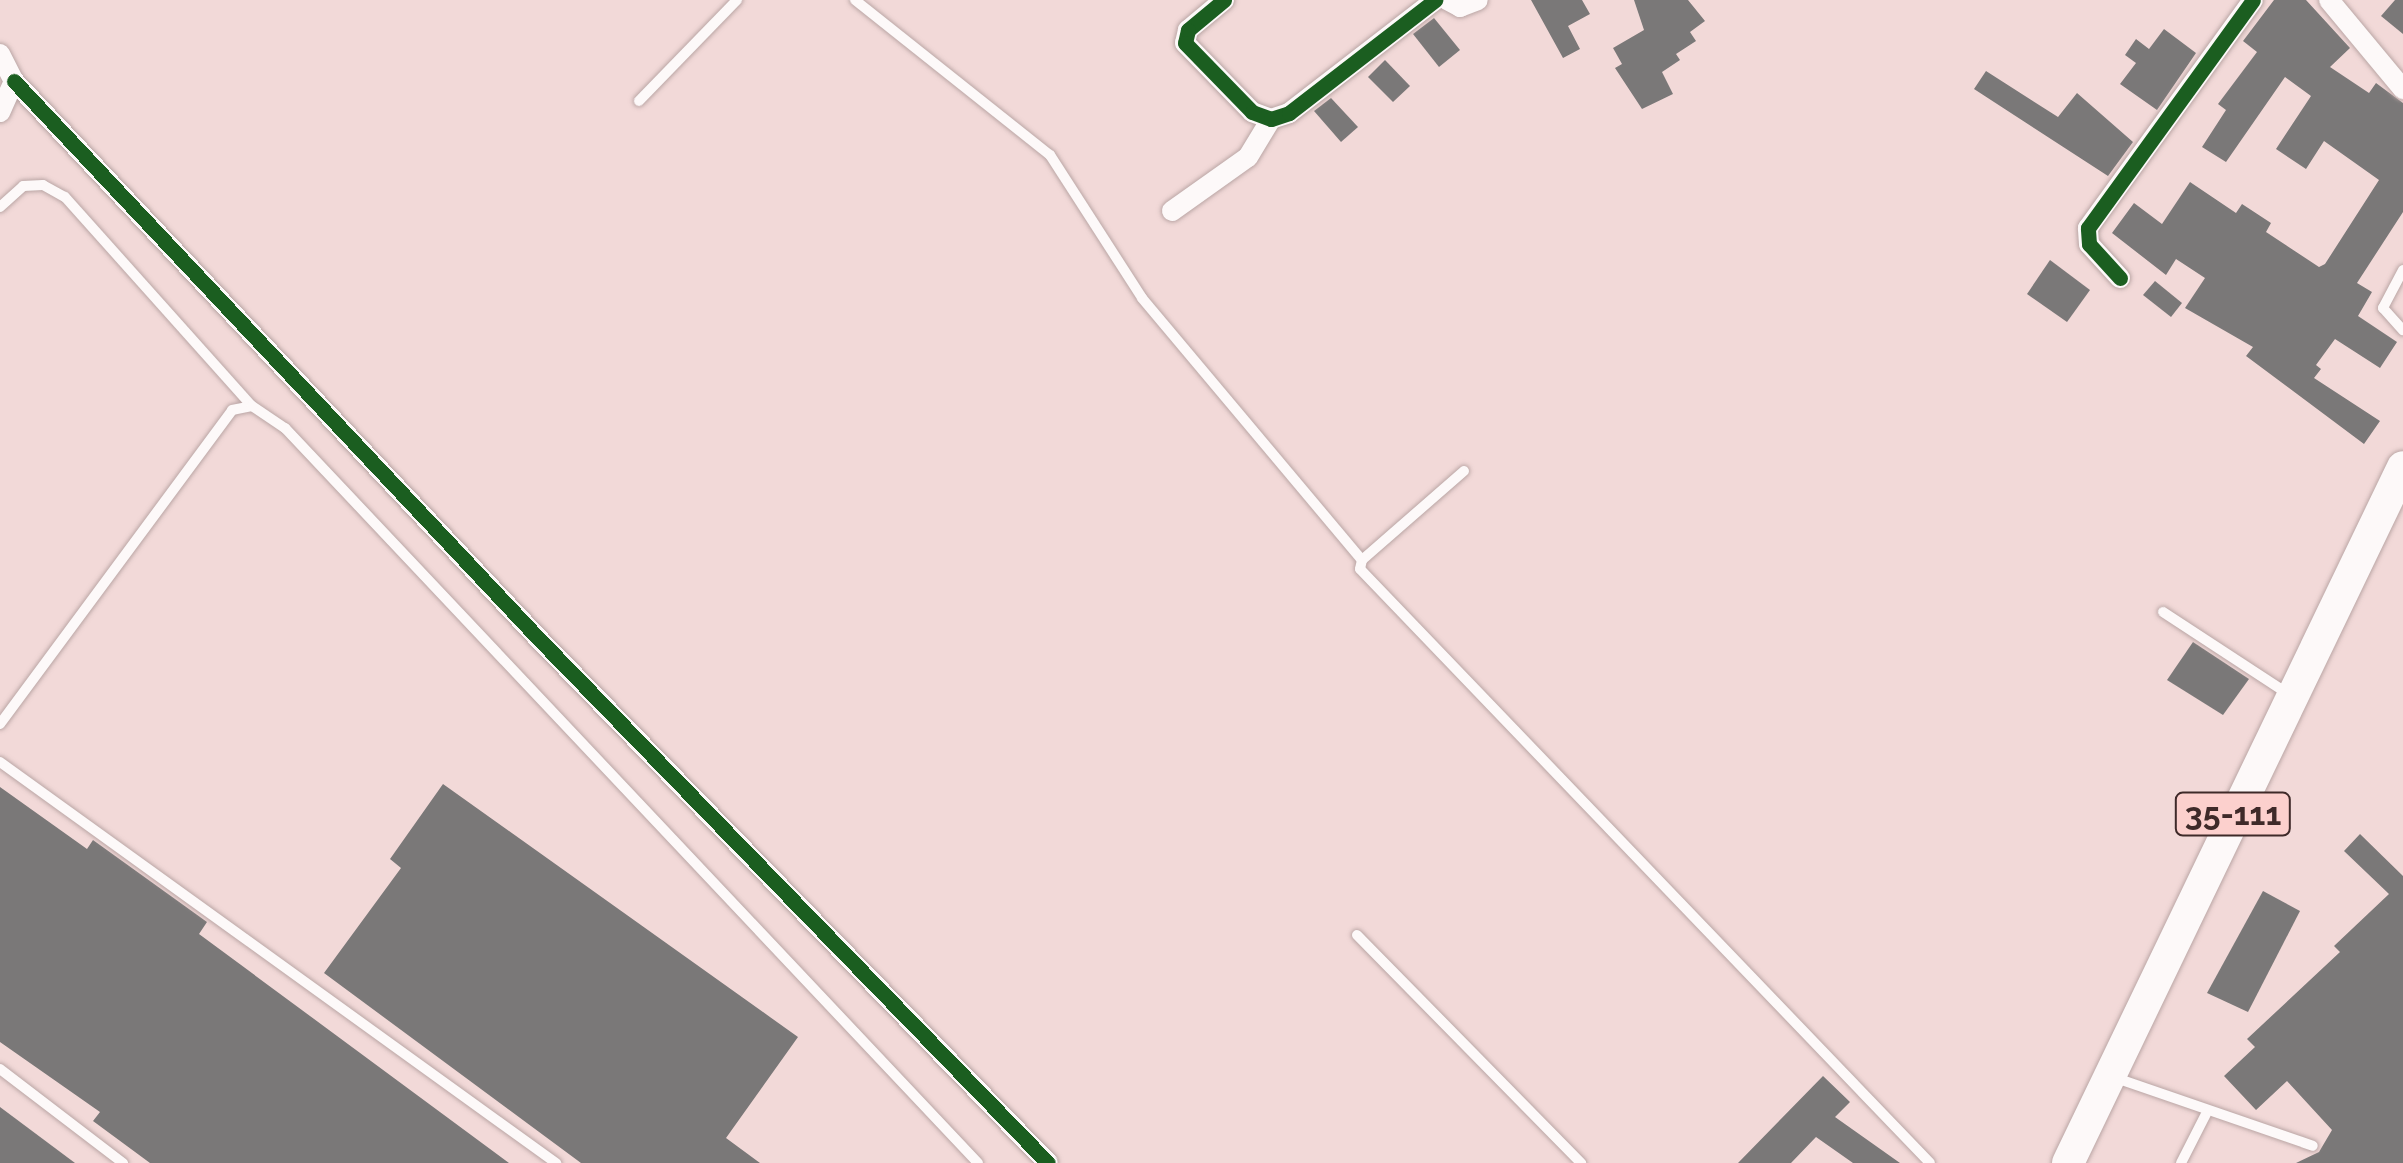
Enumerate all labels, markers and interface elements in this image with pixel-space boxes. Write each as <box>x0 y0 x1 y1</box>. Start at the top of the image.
road number: 35-111 <box>2173 787 2293 841</box>

